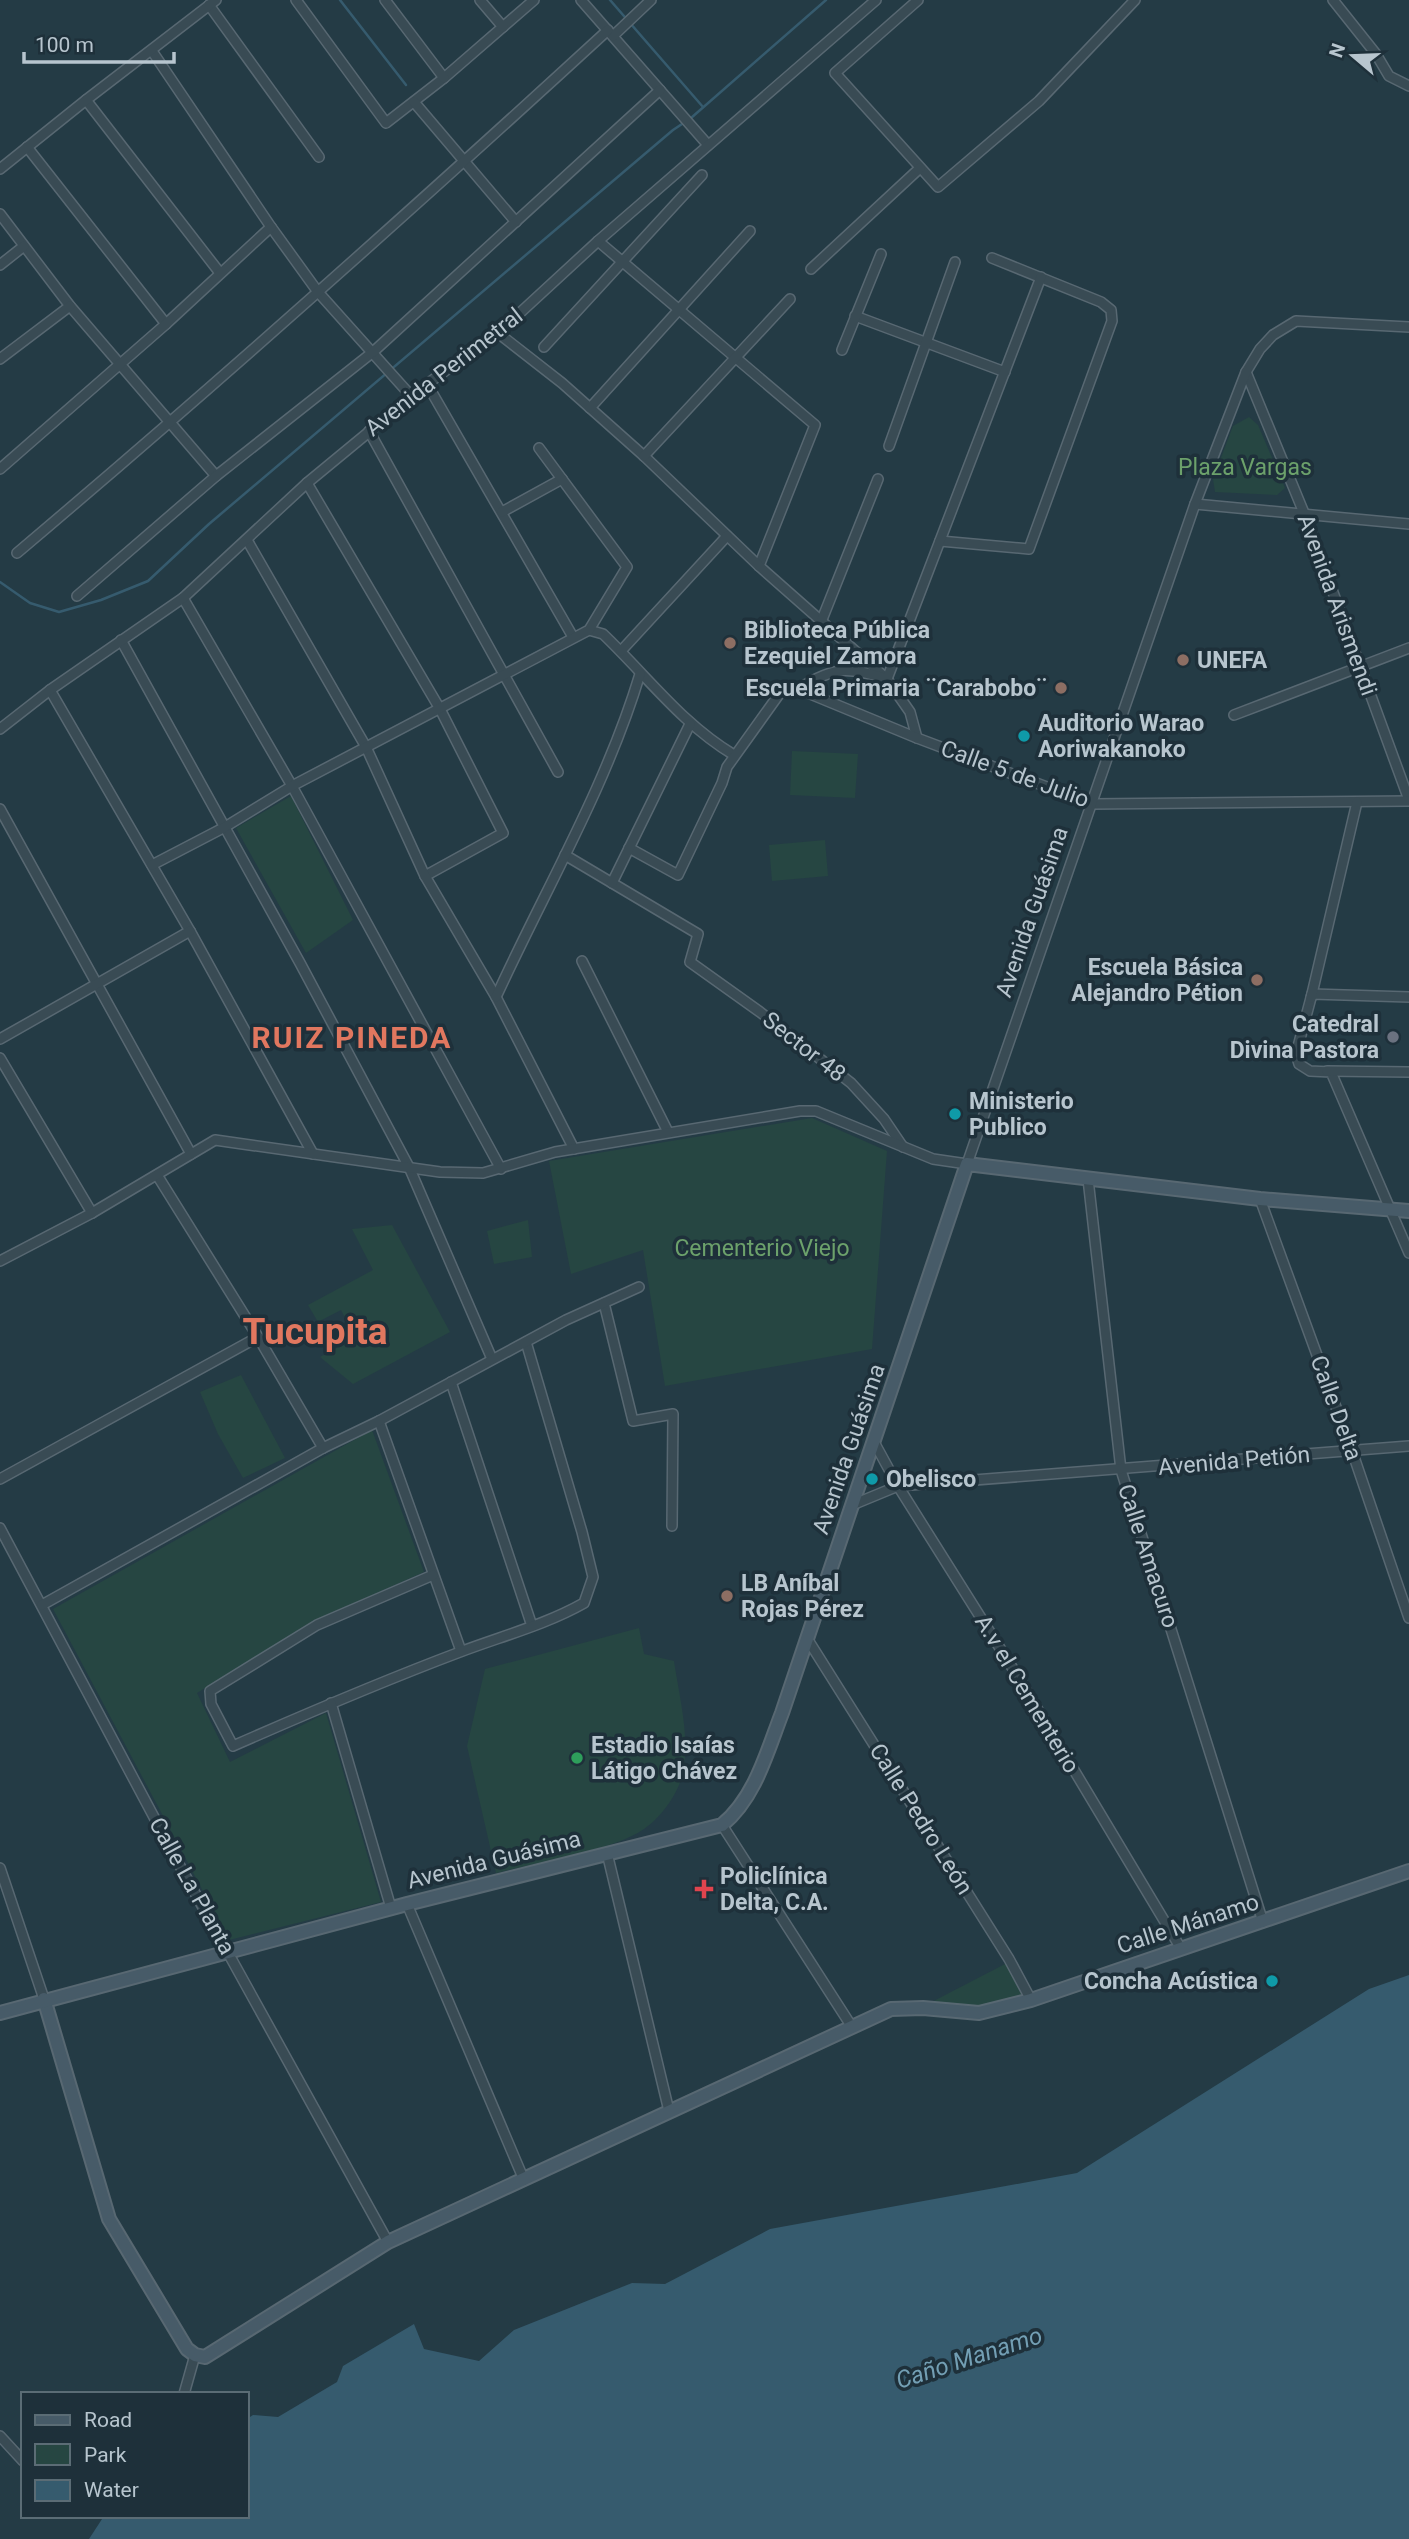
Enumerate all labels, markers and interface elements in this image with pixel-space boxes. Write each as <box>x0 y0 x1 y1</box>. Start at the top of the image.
scale bar <box>24 21 175 65</box>
north arrow <box>1318 21 1388 91</box>
text: 100 m <box>35 33 94 57</box>
text: N <box>1324 41 1350 61</box>
street label: Avenida Perimetral <box>360 302 528 442</box>
park label: Plaza Vargas <box>1178 454 1312 481</box>
street label: Avenida Arismendi <box>1292 511 1382 699</box>
place label: Biblioteca Pública Ezequiel Zamora <box>744 617 930 670</box>
marker: Biblioteca Pública Ezequiel Zamora <box>722 635 738 651</box>
place label: UNEFA <box>1197 647 1268 674</box>
marker: UNEFA <box>1175 652 1191 668</box>
place label: Escuela Primaria ¨Carabobo¨ <box>746 675 1047 702</box>
marker: Escuela Primaria ¨Carabobo¨ <box>1053 680 1069 696</box>
place label: Auditorio Warao Aoriwakanoko <box>1038 710 1204 763</box>
marker: Auditorio Warao Aoriwakanoko <box>1016 728 1032 744</box>
street label: Calle 5 de Julio <box>937 735 1093 813</box>
street label: Avenida Guásima <box>990 823 1074 1001</box>
place label: Escuela Básica Alejandro Pétion <box>1071 954 1243 1007</box>
marker: Escuela Básica Alejandro Pétion <box>1249 972 1265 988</box>
street label: Sector 48 <box>757 1006 851 1088</box>
place label: Catedral Divina Pastora <box>1230 1011 1379 1064</box>
district label: RUIZ PINEDA <box>252 1020 452 1055</box>
marker: Catedral Divina Pastora <box>1385 1029 1401 1045</box>
place label: Ministerio Publico <box>969 1088 1074 1141</box>
marker: Ministerio Publico <box>947 1106 963 1122</box>
park label: Cementerio Viejo <box>674 1235 850 1262</box>
district label: Tucupita <box>242 1310 388 1353</box>
street label: Calle Delta <box>1305 1352 1367 1464</box>
street label: Avenida Guásima <box>807 1360 891 1538</box>
street label: Avenida Petión <box>1157 1441 1311 1481</box>
place label: Obelisco <box>886 1466 976 1493</box>
marker: Obelisco <box>864 1471 880 1487</box>
street label: Calle Amacuro <box>1112 1481 1184 1631</box>
place label: LB Aníbal Rojas Pérez <box>741 1570 864 1623</box>
marker: LB Aníbal Rojas Pérez <box>719 1588 735 1604</box>
street label: A.v el Cementerio <box>969 1610 1085 1778</box>
place label: Estadio Isaías Látigo Chávez <box>591 1732 737 1785</box>
street label: Calle Pedro León <box>864 1739 978 1899</box>
marker: Estadio Isaías Látigo Chávez <box>569 1750 585 1766</box>
street label: Calle La Planta <box>143 1813 241 1959</box>
street label: Avenida Guásima <box>404 1825 584 1895</box>
place label: Policlínica Delta, C.A. <box>720 1863 829 1916</box>
marker: Policlínica Delta, C.A. <box>694 1879 714 1899</box>
street label: Calle Mánamo <box>1114 1888 1262 1960</box>
place label: Concha Acústica <box>1084 1968 1258 1995</box>
marker: Concha Acústica <box>1264 1973 1280 1989</box>
water label: Caño Manamo <box>892 2321 1046 2395</box>
legend <box>21 2392 248 2518</box>
text: Road <box>84 2408 132 2432</box>
text: Park <box>84 2443 127 2467</box>
text: Water <box>84 2478 139 2502</box>

